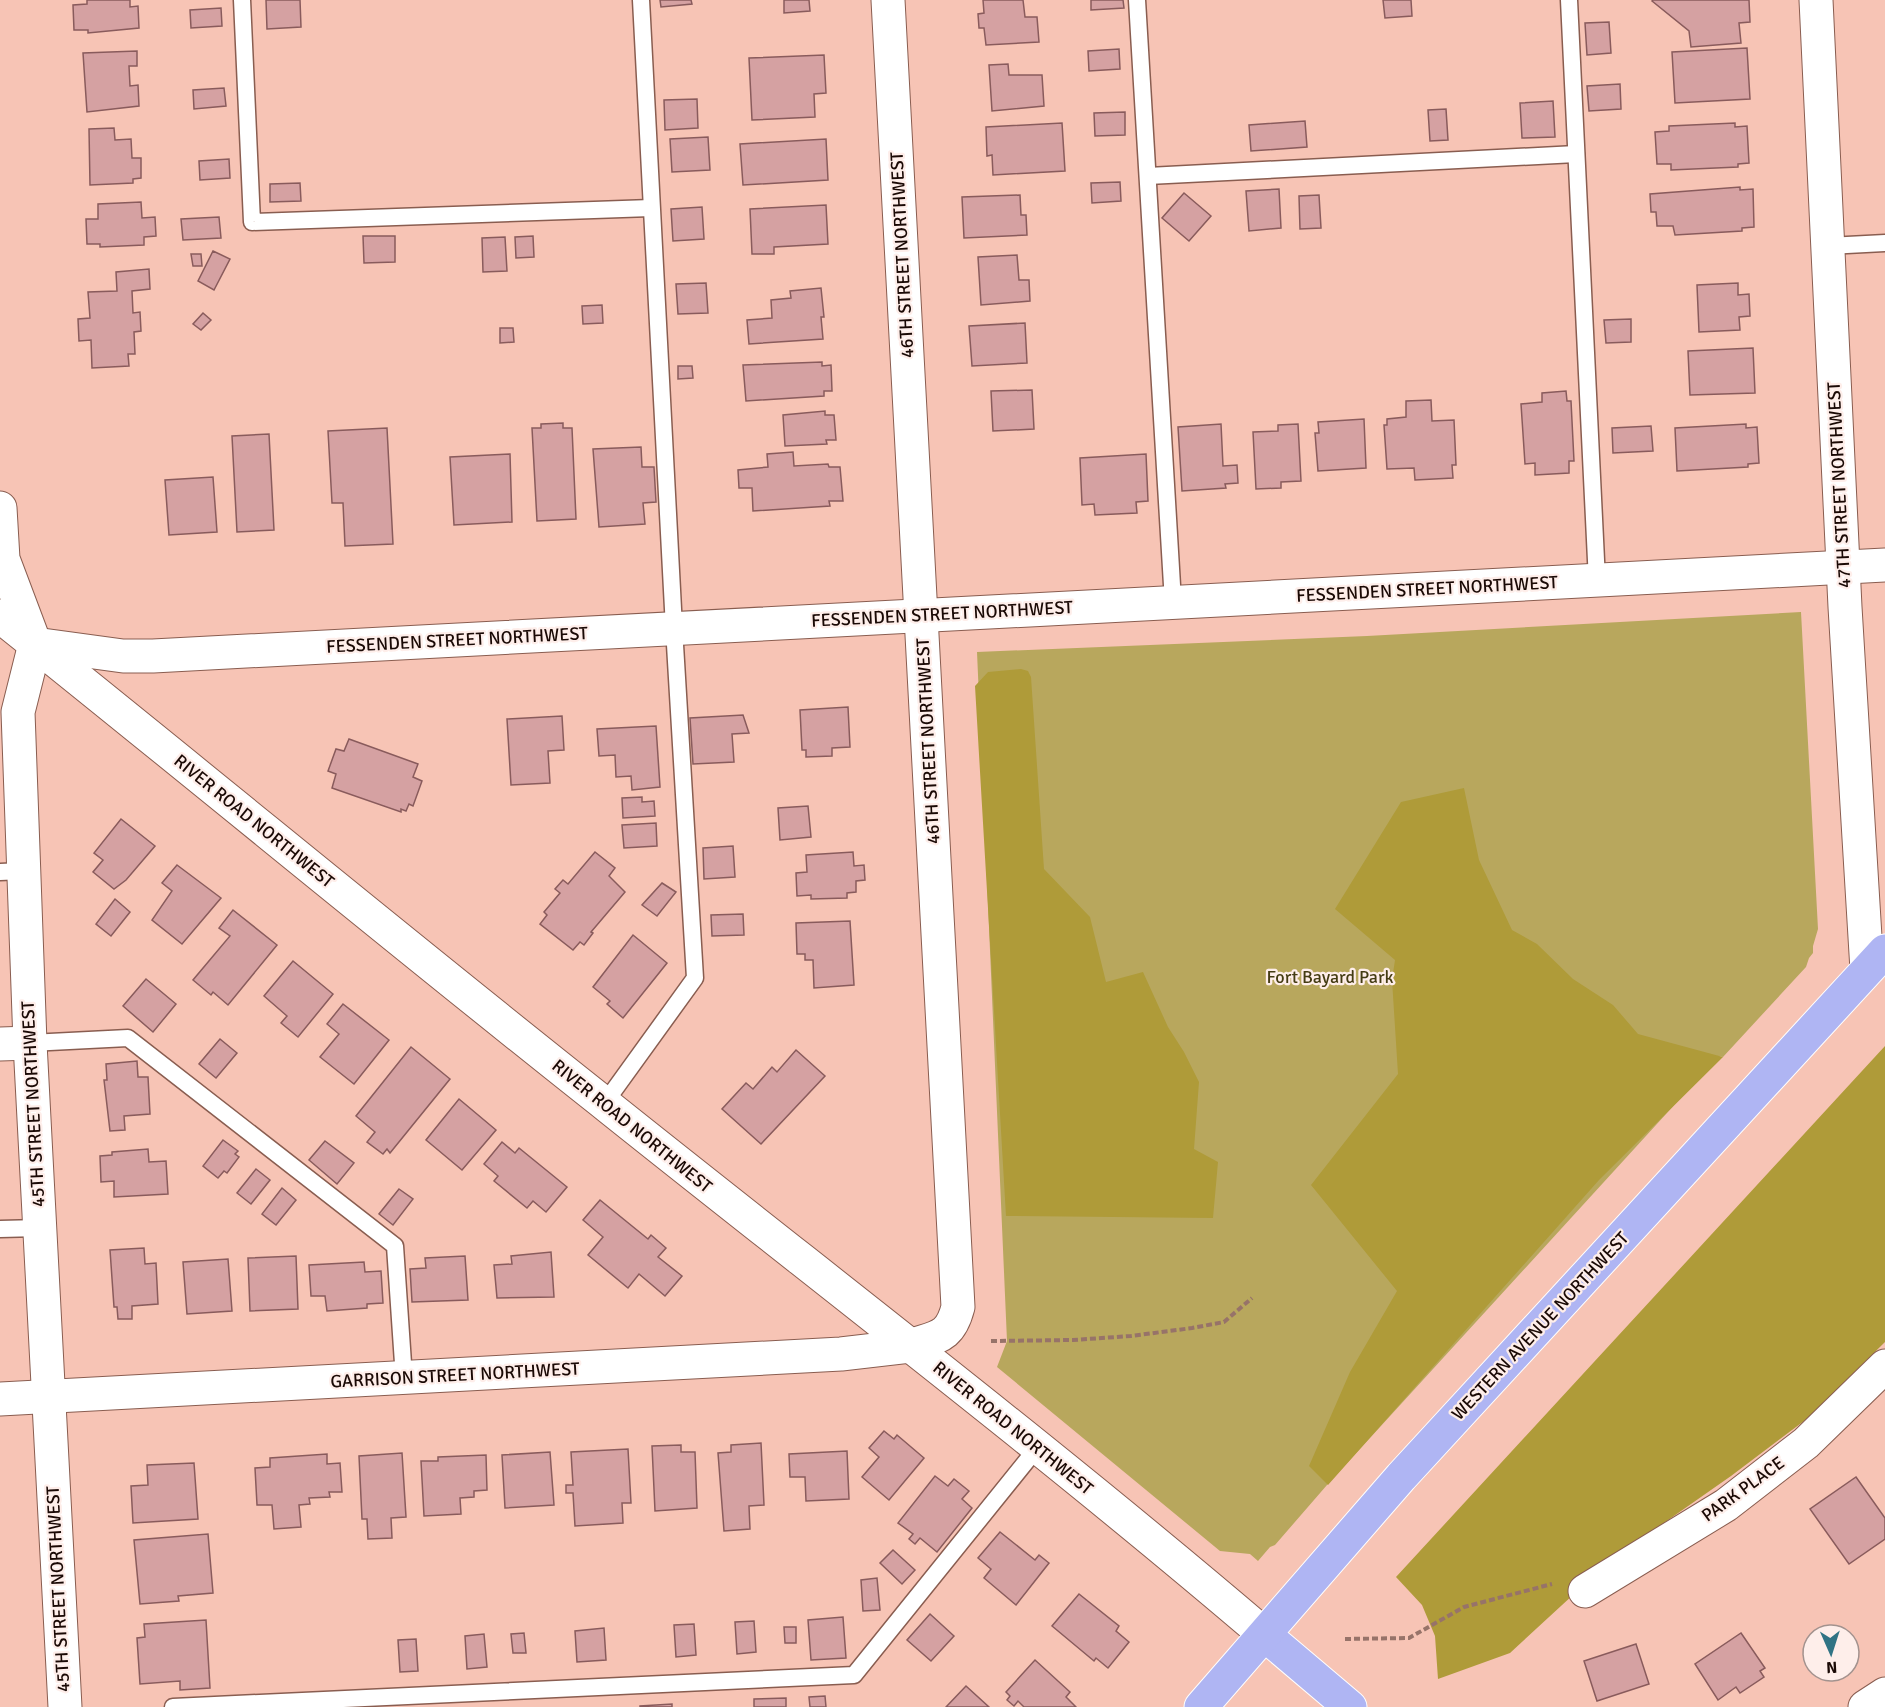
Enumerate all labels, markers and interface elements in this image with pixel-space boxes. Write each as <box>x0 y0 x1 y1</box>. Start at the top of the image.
street label: 46TH STREET NORTHWEST <box>886 151 918 359</box>
street label: 47TH STREET NORTHWEST <box>1823 381 1855 589</box>
street label: FESSENDEN STREET NORTHWEST <box>1296 571 1559 607</box>
street label: FESSENDEN STREET NORTHWEST <box>811 596 1074 632</box>
street label: FESSENDEN STREET NORTHWEST <box>326 622 589 658</box>
street label: 46TH STREET NORTHWEST <box>912 637 944 845</box>
street label: RIVER ROAD NORTHWEST <box>169 750 339 892</box>
park label: Fort Bayard Park <box>1266 966 1394 988</box>
street label: 45TH STREET NORTHWEST <box>17 1000 49 1208</box>
street label: RIVER ROAD NORTHWEST <box>547 1055 717 1197</box>
street label: WESTERN AVENUE NORTHWEST <box>1447 1227 1633 1425</box>
street label: GARRISON STREET NORTHWEST <box>330 1357 580 1393</box>
street label: RIVER ROAD NORTHWEST <box>928 1357 1098 1499</box>
street label: PARK PLACE <box>1697 1452 1789 1526</box>
street label: 45TH STREET NORTHWEST <box>42 1485 74 1693</box>
north arrow <box>1801 1623 1861 1683</box>
text: N <box>1826 1657 1838 1677</box>

